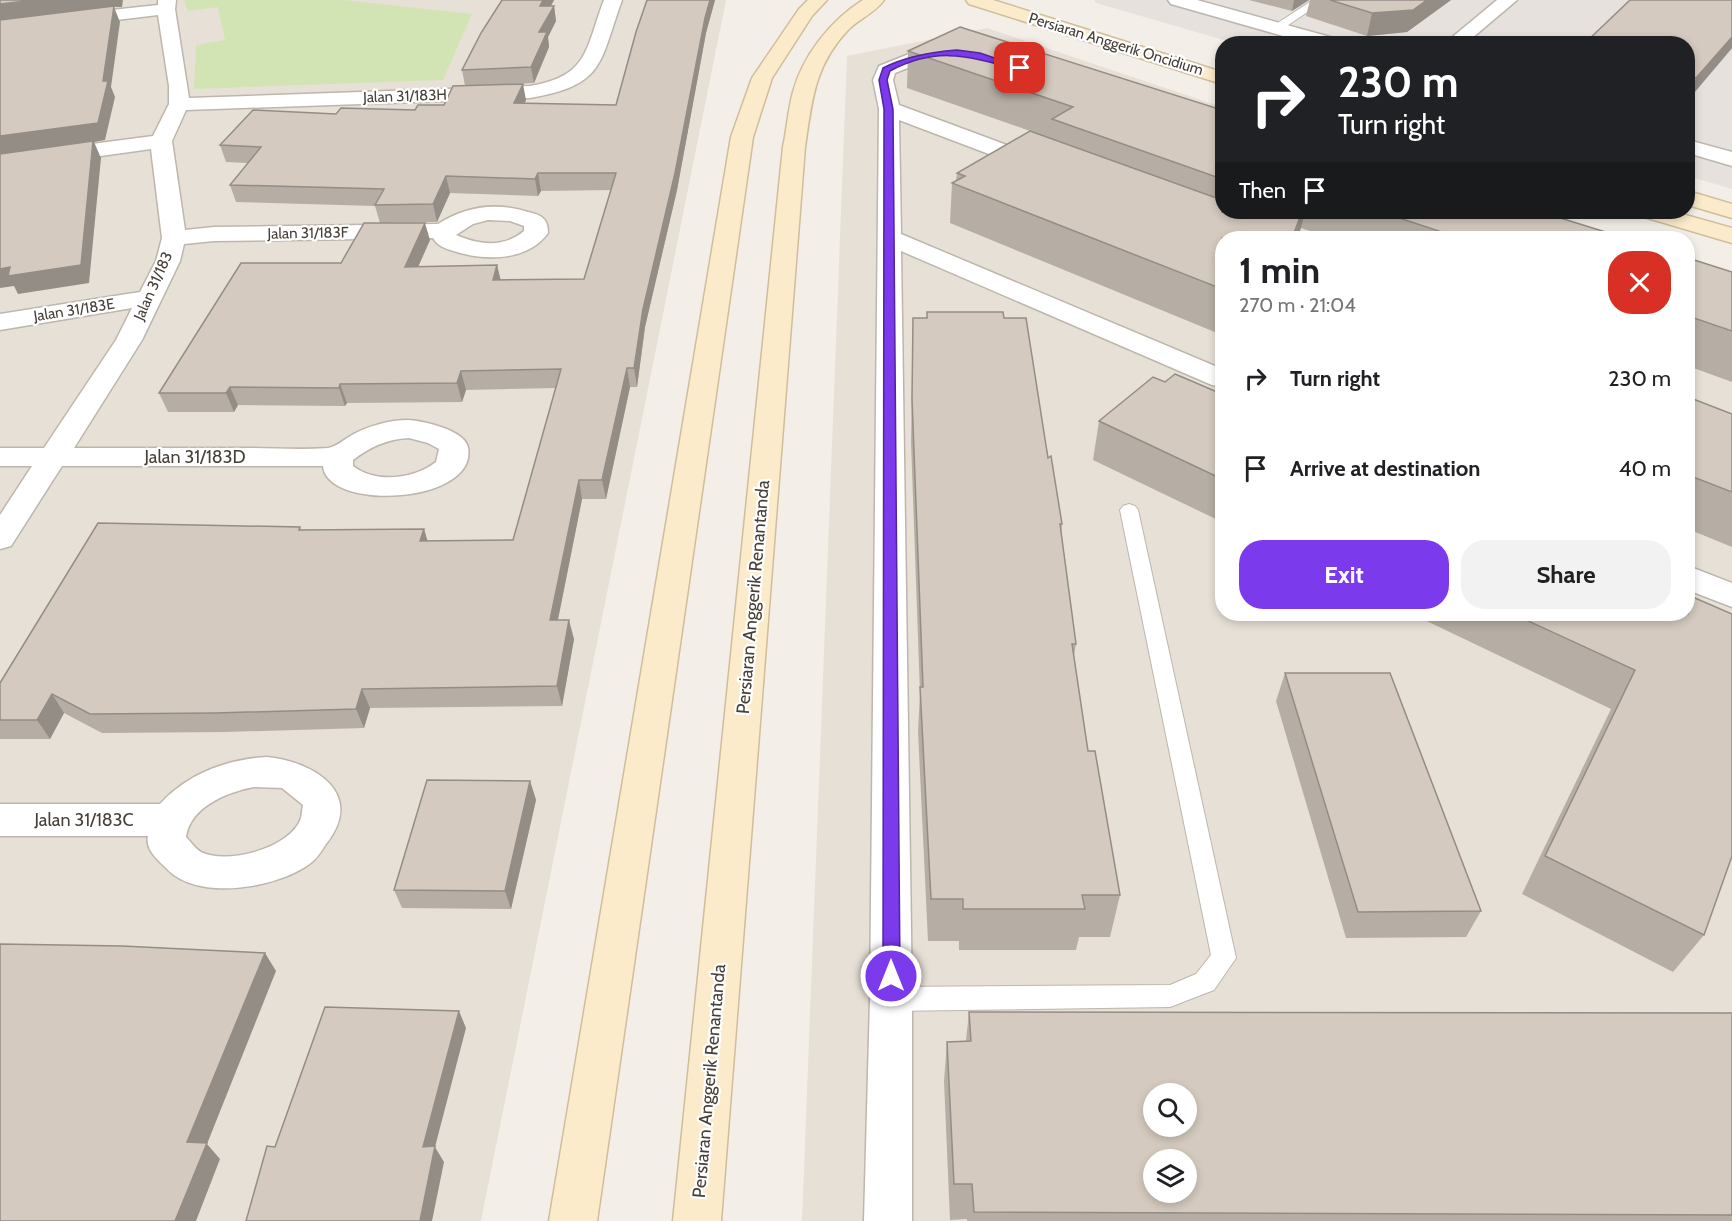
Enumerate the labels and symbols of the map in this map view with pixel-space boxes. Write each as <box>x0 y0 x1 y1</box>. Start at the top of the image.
street label: Persiaran Anggerik Oncidium <box>1027 9 1205 79</box>
pin <box>994 42 1045 93</box>
street label: Jalan 31/183H <box>362 86 447 106</box>
street label: Jalan 31/183F <box>266 223 349 243</box>
street label: Jalan 31/183 <box>129 249 176 324</box>
street label: Jalan 31/183E <box>31 295 116 325</box>
street label: Jalan 31/183D <box>143 446 246 468</box>
street label: Persiaran Anggerik Renantanda <box>732 479 774 715</box>
street label: Jalan 31/183C <box>33 809 134 831</box>
position arrow <box>859 944 923 1008</box>
street label: Persiaran Anggerik Renantanda <box>688 963 730 1199</box>

